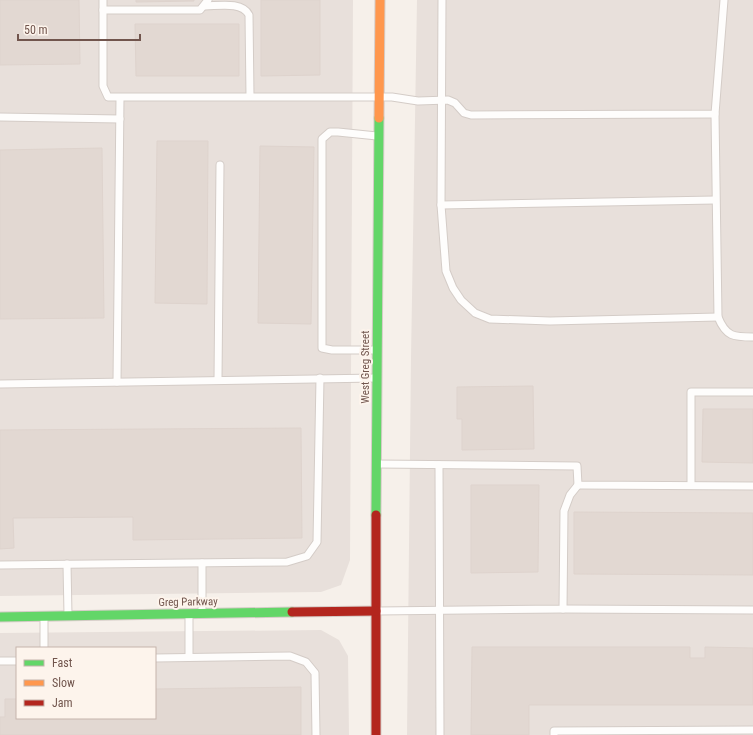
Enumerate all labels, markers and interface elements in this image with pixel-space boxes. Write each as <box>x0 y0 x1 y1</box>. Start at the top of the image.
scale bar <box>18 16 140 42</box>
text: 50 m <box>24 23 48 37</box>
street label: West Greg Street <box>359 331 372 403</box>
street label: Greg Parkway <box>158 595 218 609</box>
legend <box>16 647 156 719</box>
text: Fast <box>52 656 73 670</box>
text: Slow <box>52 676 75 690</box>
text: Jam <box>52 696 73 710</box>

